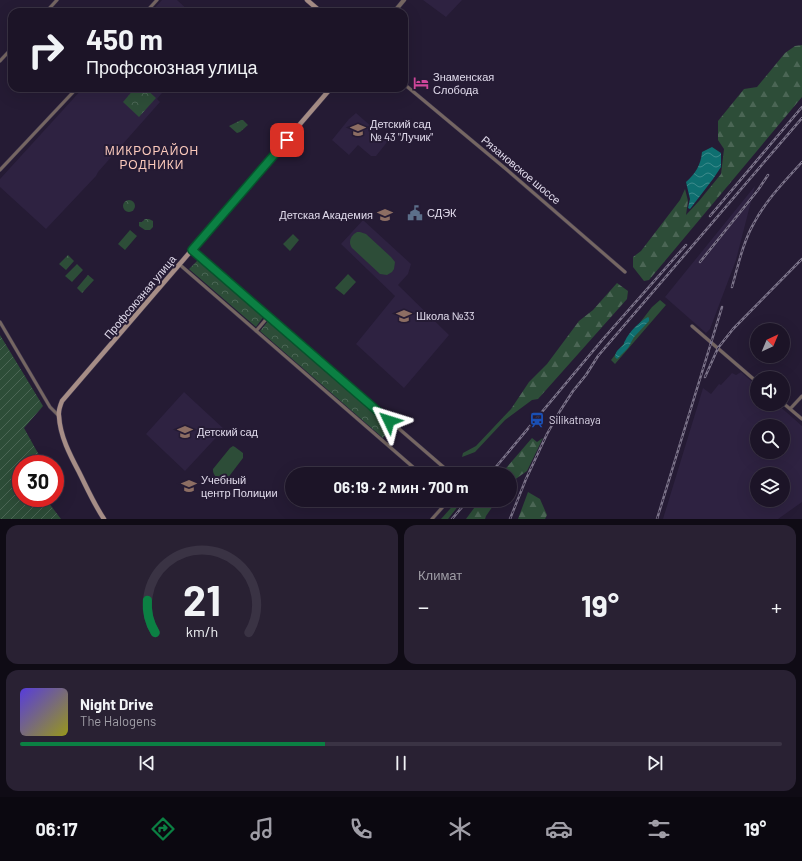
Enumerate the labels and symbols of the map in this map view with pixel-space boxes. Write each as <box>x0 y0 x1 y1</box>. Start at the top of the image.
place label: Знаменская Слобода <box>433 70 494 96</box>
hotel icon: Знаменская Слобода <box>412 74 430 92</box>
place label: Детский сад № 43 "Лучик" <box>370 117 433 143</box>
school or university icon: Детский сад № 43 "Лучик" <box>349 121 367 139</box>
pin <box>270 123 304 157</box>
street label: Рязановское шоссе <box>479 133 563 206</box>
district label: МИКРОРАЙОН РОДНИКИ <box>105 143 199 172</box>
public building icon: СДЭК <box>406 204 424 222</box>
school or university icon: Детская Академия <box>376 206 394 224</box>
place label: СДЭК <box>427 206 457 219</box>
place label: Детская Академия <box>279 208 373 221</box>
street label: Профсоюзная улица <box>101 252 179 341</box>
school or university icon: Школа №33 <box>395 307 413 325</box>
place label: Школа №33 <box>416 309 475 322</box>
north arrow <box>750 323 790 363</box>
position arrow <box>368 400 410 442</box>
station icon: Silikatnaya <box>528 411 546 429</box>
place label: Silikatnaya <box>549 413 601 426</box>
school or university icon: Детский сад <box>176 423 194 441</box>
place label: Детский сад <box>197 425 259 438</box>
speed limit sign: 30 <box>12 455 64 507</box>
place label: Учебный центр Полиции <box>201 473 278 499</box>
school or university icon: Учебный центр Полиции <box>180 477 198 495</box>

